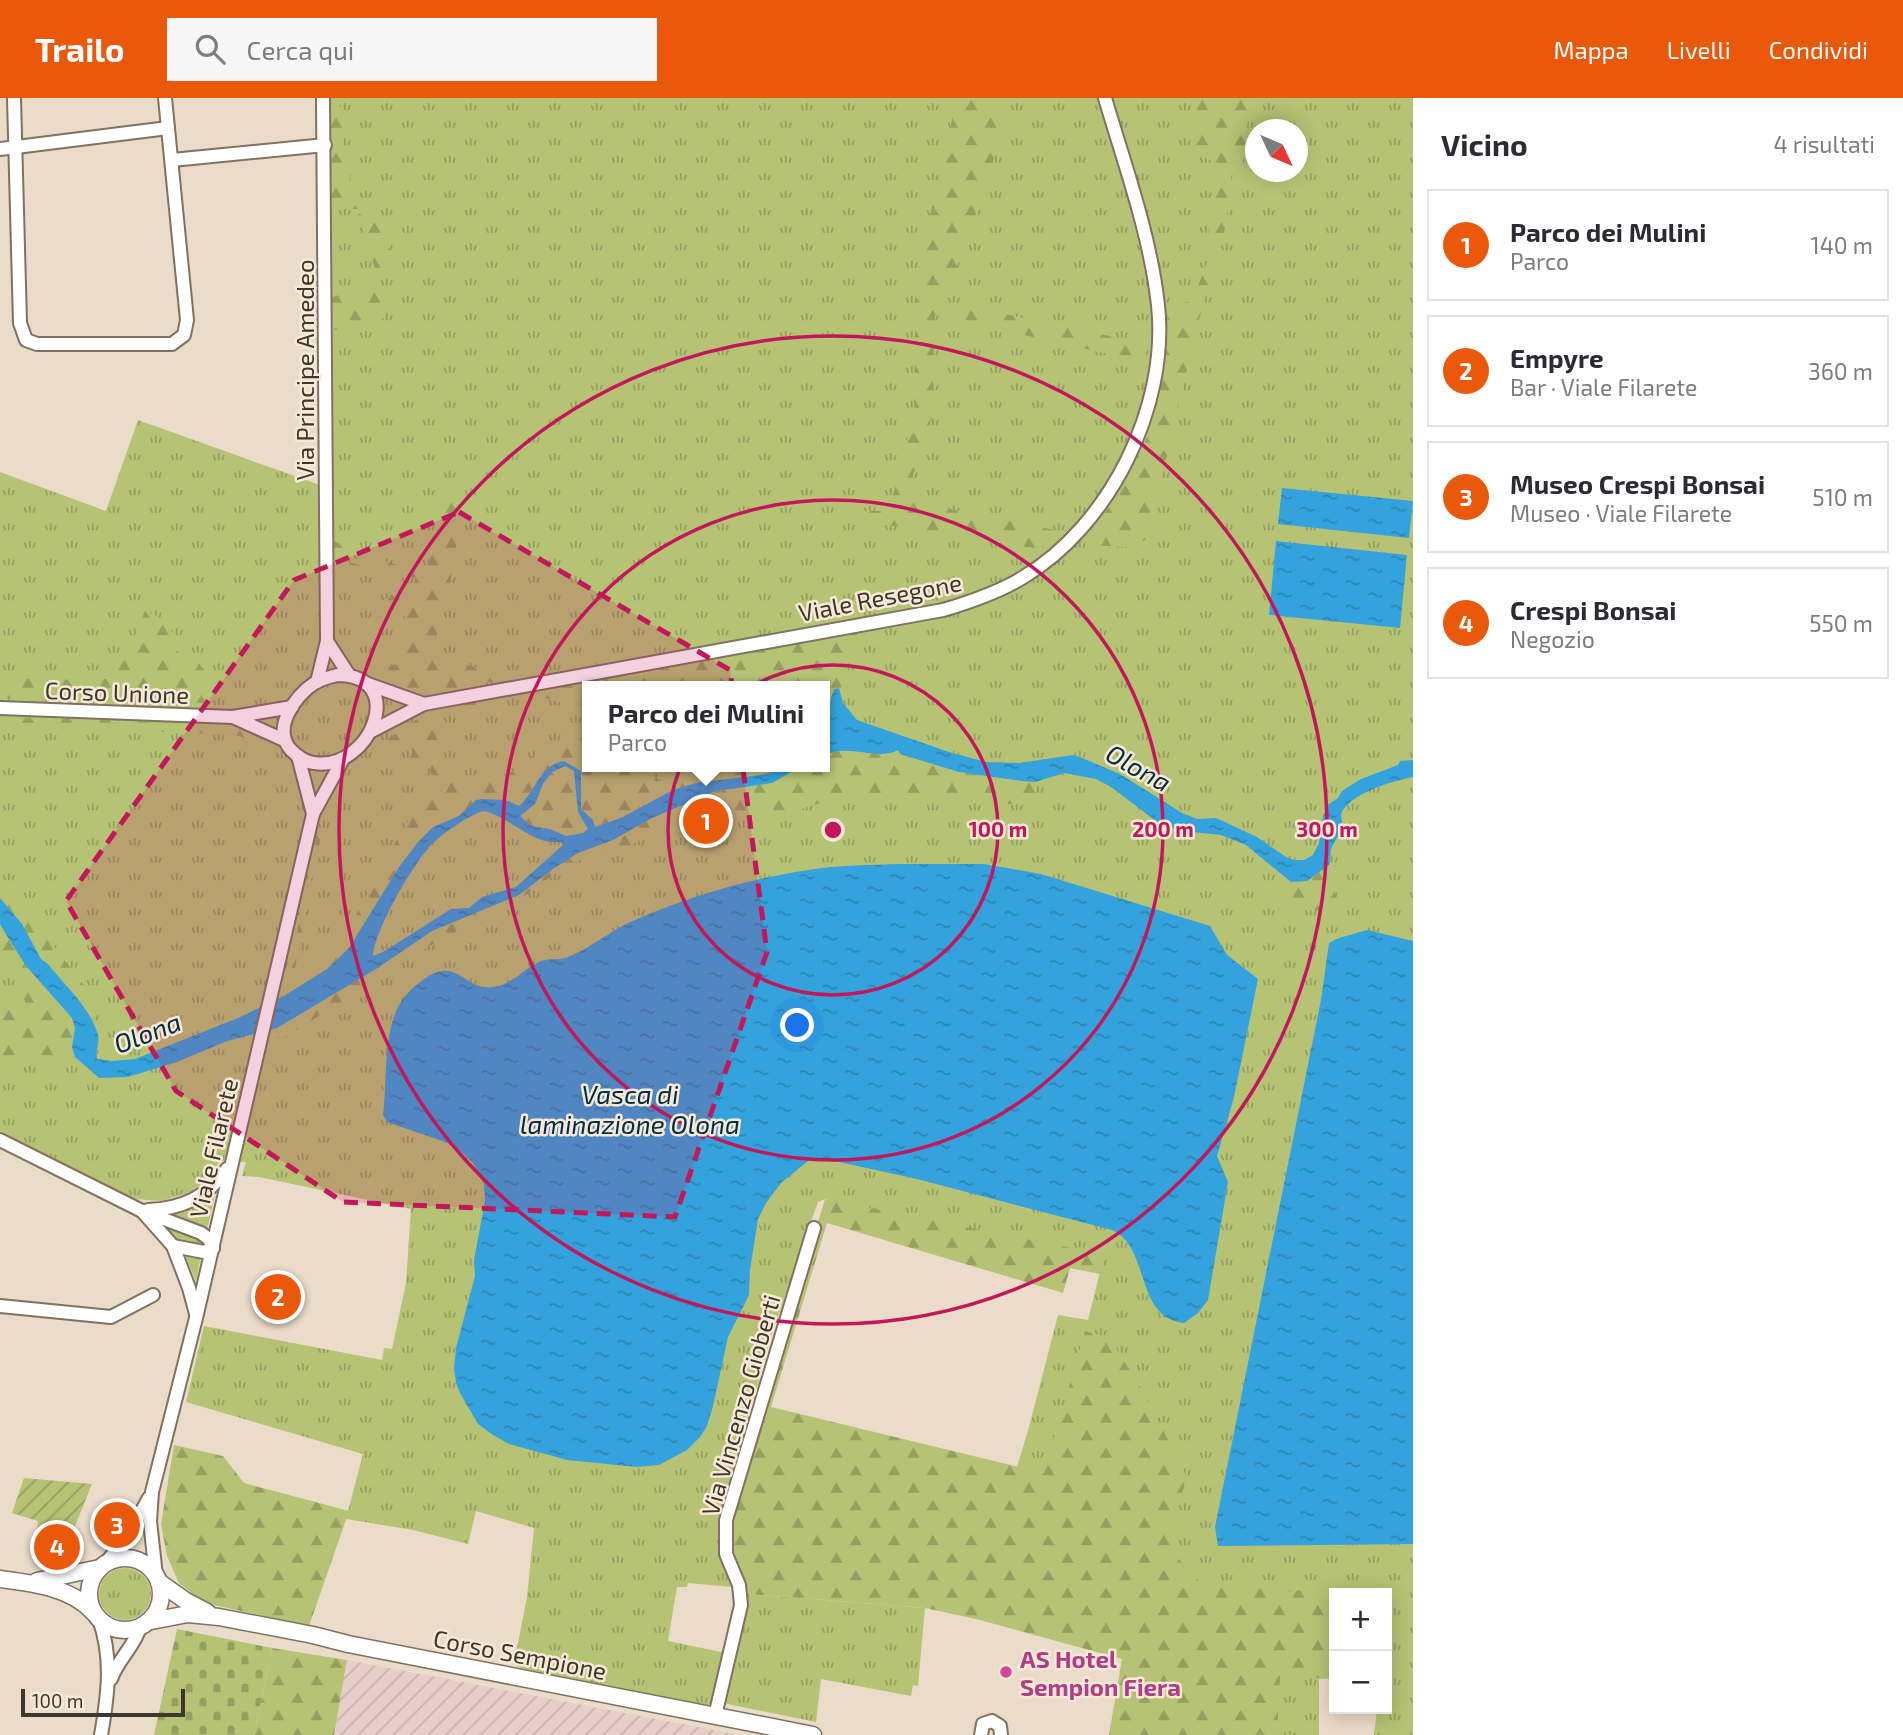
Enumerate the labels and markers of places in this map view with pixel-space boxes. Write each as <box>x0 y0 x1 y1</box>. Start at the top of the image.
pin: 1 <box>683 795 729 847</box>
centre of rings <box>821 818 845 842</box>
pin: 2 <box>255 1271 301 1323</box>
pin: 3 <box>94 1499 140 1551</box>
pin: 4 <box>34 1521 80 1573</box>
place label: AS Hotel Sempion Fiera <box>1020 1644 1181 1701</box>
marker: AS Hotel Sempion Fiera <box>998 1664 1014 1680</box>

